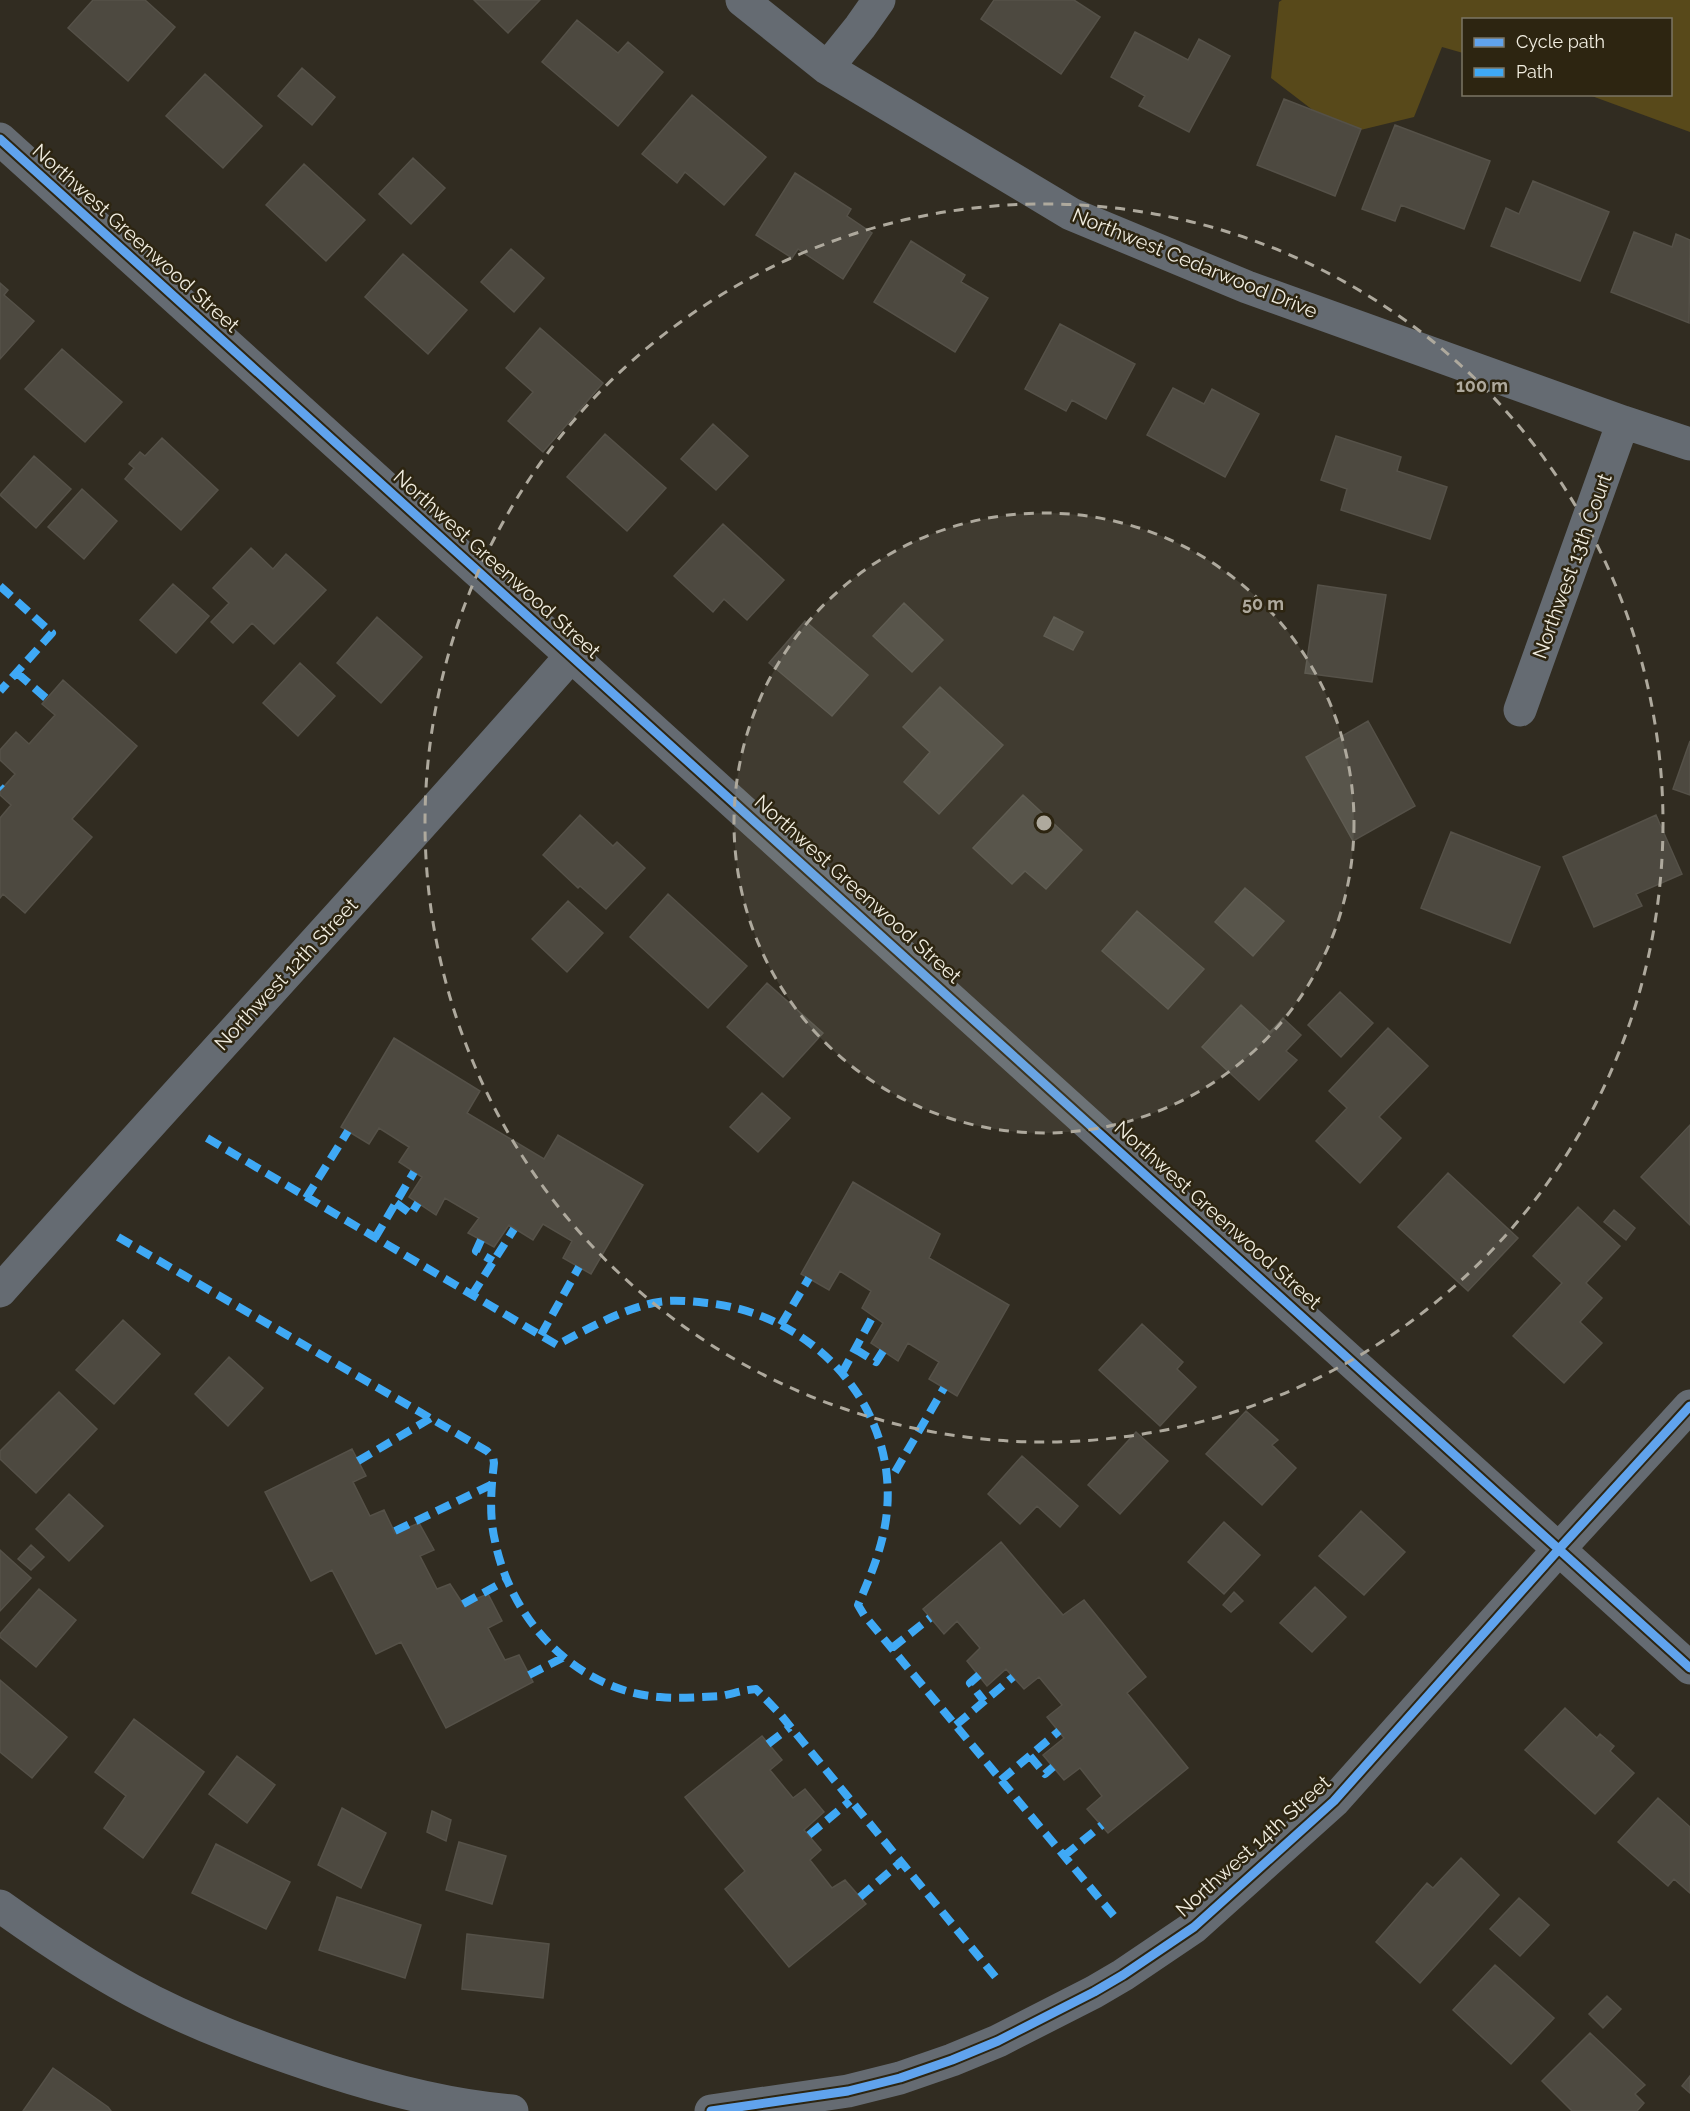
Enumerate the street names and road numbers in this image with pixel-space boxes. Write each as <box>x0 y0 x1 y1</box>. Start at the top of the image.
street label: Northwest Greenwood Street <box>28 139 245 337</box>
street label: Northwest Cedarwood Drive <box>1069 203 1321 323</box>
street label: Northwest Greenwood Street <box>389 465 606 663</box>
street label: Northwest 13th Court <box>1527 470 1617 662</box>
street label: Northwest Greenwood Street <box>750 790 967 988</box>
street label: Northwest 12th Street <box>209 893 363 1055</box>
street label: Northwest Greenwood Street <box>1110 1116 1327 1314</box>
street label: Northwest 14th Street <box>1171 1770 1335 1922</box>

